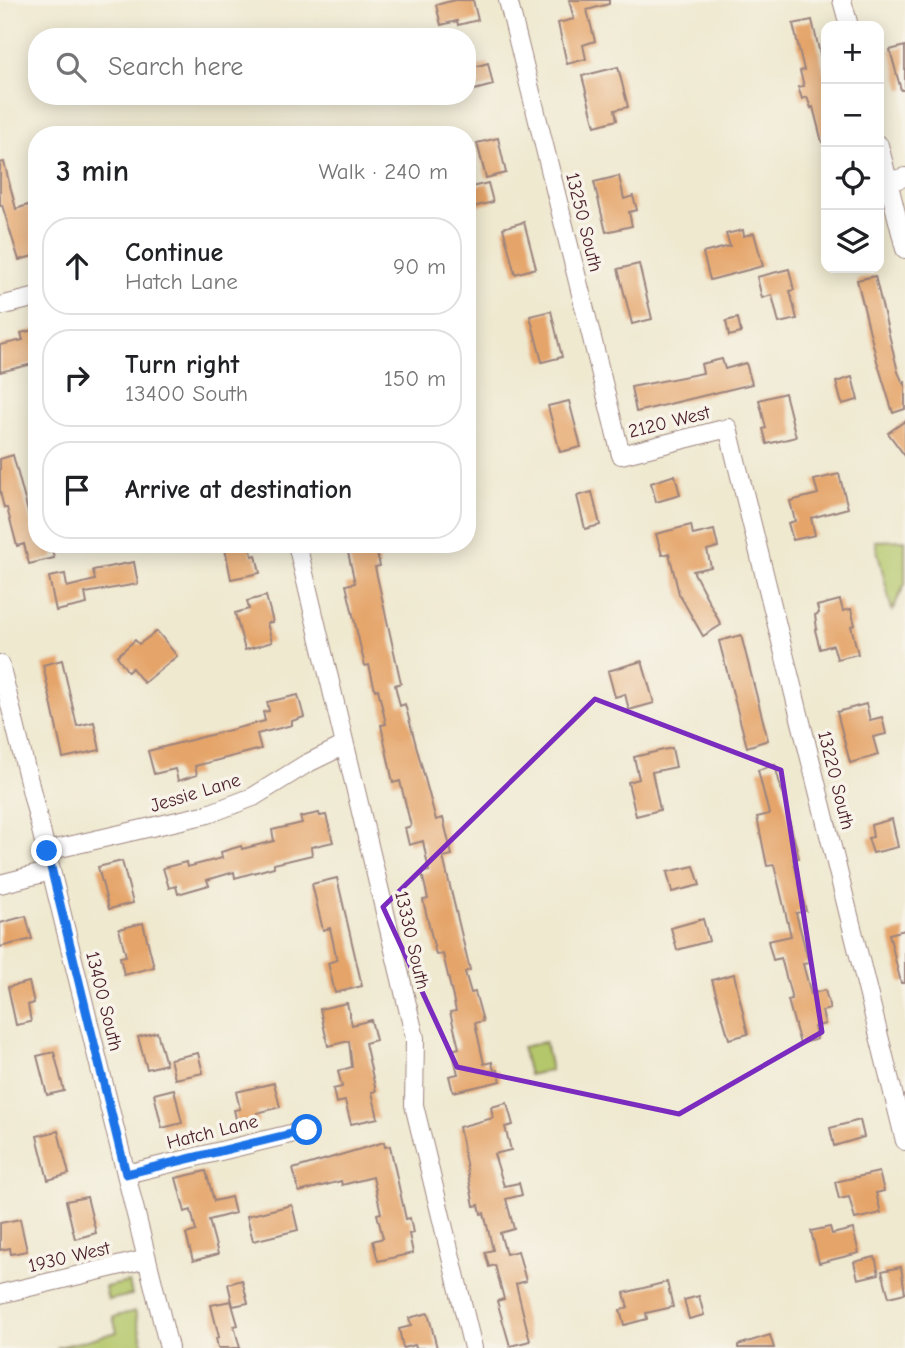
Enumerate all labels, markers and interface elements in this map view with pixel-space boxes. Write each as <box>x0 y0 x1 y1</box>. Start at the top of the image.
map controls <box>821 21 884 273</box>
button: + <box>821 21 884 84</box>
search box <box>28 28 476 105</box>
icon: search <box>52 48 90 86</box>
text: Search here <box>108 52 243 82</box>
button: − <box>821 84 884 147</box>
button: locate <box>821 147 884 210</box>
text: 3 min <box>56 154 129 189</box>
text: Walk · 240 m <box>318 158 448 185</box>
street label: 13250 South <box>561 170 607 274</box>
button: layers <box>821 210 884 273</box>
text: Continue <box>125 238 223 268</box>
icon: ahead <box>58 247 96 285</box>
text: 90 m <box>393 253 446 280</box>
text: Hatch Lane <box>125 268 238 295</box>
text: Turn right <box>125 350 239 380</box>
icon: right <box>58 359 96 397</box>
text: 150 m <box>384 365 446 392</box>
text: 13400 South <box>125 380 248 407</box>
street label: 2120 West <box>626 401 713 443</box>
icon: arrive <box>58 471 96 509</box>
text: Arrive at destination <box>125 475 352 505</box>
street label: 13220 South <box>813 729 859 832</box>
street label: Jessie Lane <box>148 769 243 817</box>
route end <box>31 835 62 866</box>
street label: 13330 South <box>390 889 434 991</box>
street label: 13400 South <box>81 949 127 1053</box>
street label: Hatch Lane <box>164 1110 260 1154</box>
route start <box>291 1114 322 1145</box>
street label: 1930 West <box>26 1237 113 1277</box>

